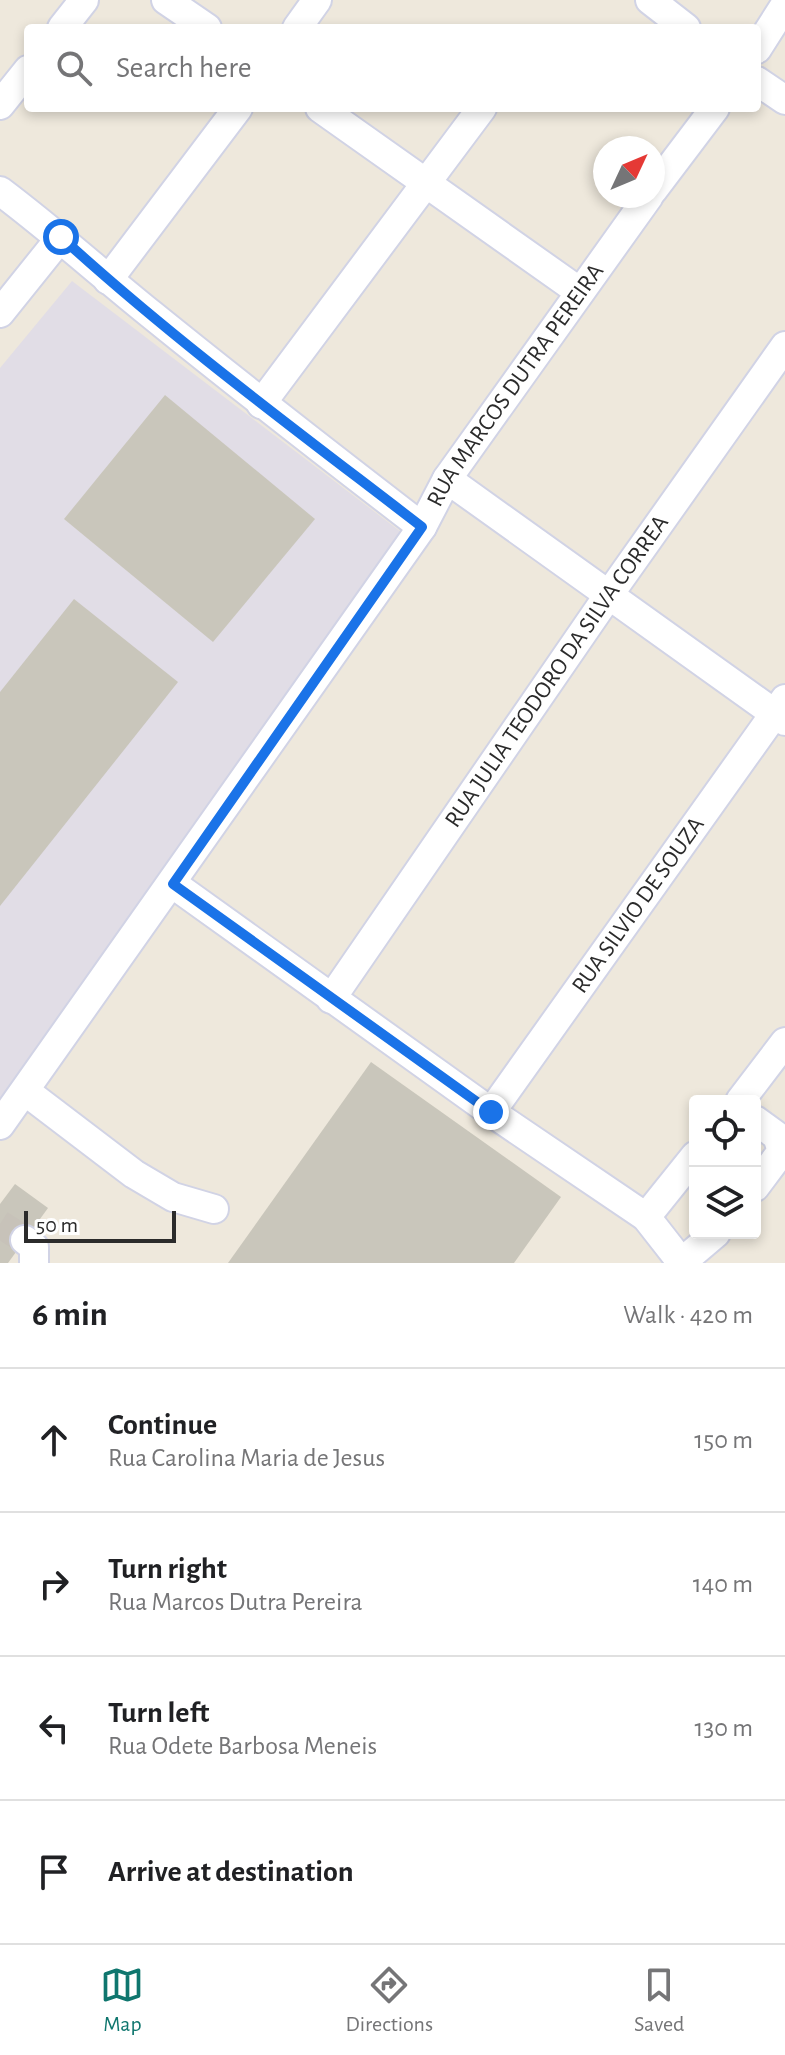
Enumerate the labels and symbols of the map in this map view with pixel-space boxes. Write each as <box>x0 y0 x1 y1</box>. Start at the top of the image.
north arrow <box>593 136 665 208</box>
route start <box>43 219 79 255</box>
street label: RUA MARCOS DUTRA PEREIRA <box>423 259 609 510</box>
street label: RUA JULIA TEODORO DA SILVA CORREA <box>441 511 673 832</box>
street label: RUA SILVIO DE SOUZA <box>568 813 709 998</box>
route end <box>473 1094 509 1130</box>
scale bar <box>24 1207 176 1243</box>

